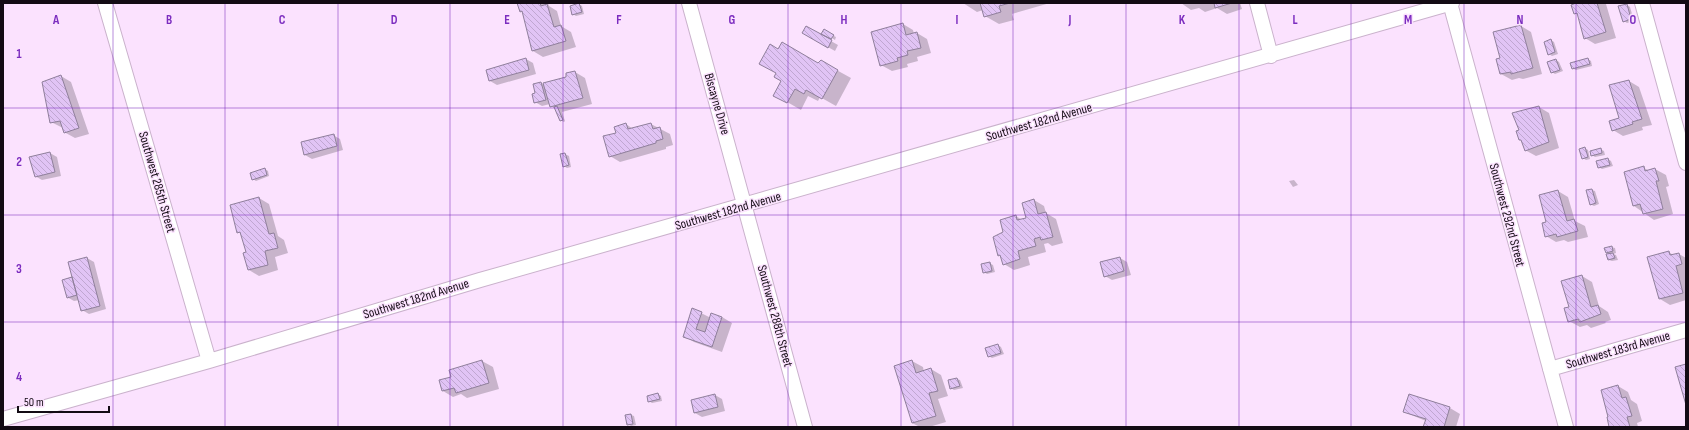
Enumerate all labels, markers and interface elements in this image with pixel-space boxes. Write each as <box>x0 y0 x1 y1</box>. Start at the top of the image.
text: A <box>52 12 60 28</box>
text: B <box>166 12 172 28</box>
text: C <box>279 12 286 28</box>
text: D <box>391 12 398 28</box>
text: E <box>504 12 510 28</box>
text: F <box>616 12 622 28</box>
text: G <box>729 12 736 28</box>
text: H <box>841 12 848 28</box>
text: I <box>956 12 959 28</box>
text: J <box>1068 12 1072 28</box>
text: K <box>1179 12 1186 28</box>
text: L <box>1292 12 1298 28</box>
text: M <box>1404 12 1412 28</box>
text: N <box>1517 12 1524 28</box>
text: O <box>1630 12 1637 28</box>
text: 1 <box>16 46 22 62</box>
street label: Biscayne Drive <box>701 71 733 137</box>
street label: Southwest 182nd Avenue <box>984 99 1094 145</box>
street label: Southwest 285th Street <box>135 130 179 234</box>
text: 2 <box>16 154 22 170</box>
street label: Southwest 292nd Street <box>1486 162 1528 268</box>
street label: Southwest 182nd Avenue <box>673 188 783 234</box>
text: 3 <box>16 261 22 277</box>
street label: Southwest 288th Street <box>754 263 796 369</box>
street label: Southwest 182nd Avenue <box>361 275 471 323</box>
street label: Southwest 183rd Avenue <box>1564 327 1672 373</box>
text: 4 <box>16 369 22 385</box>
scale bar <box>18 388 109 414</box>
text: 50 m <box>24 395 44 410</box>

